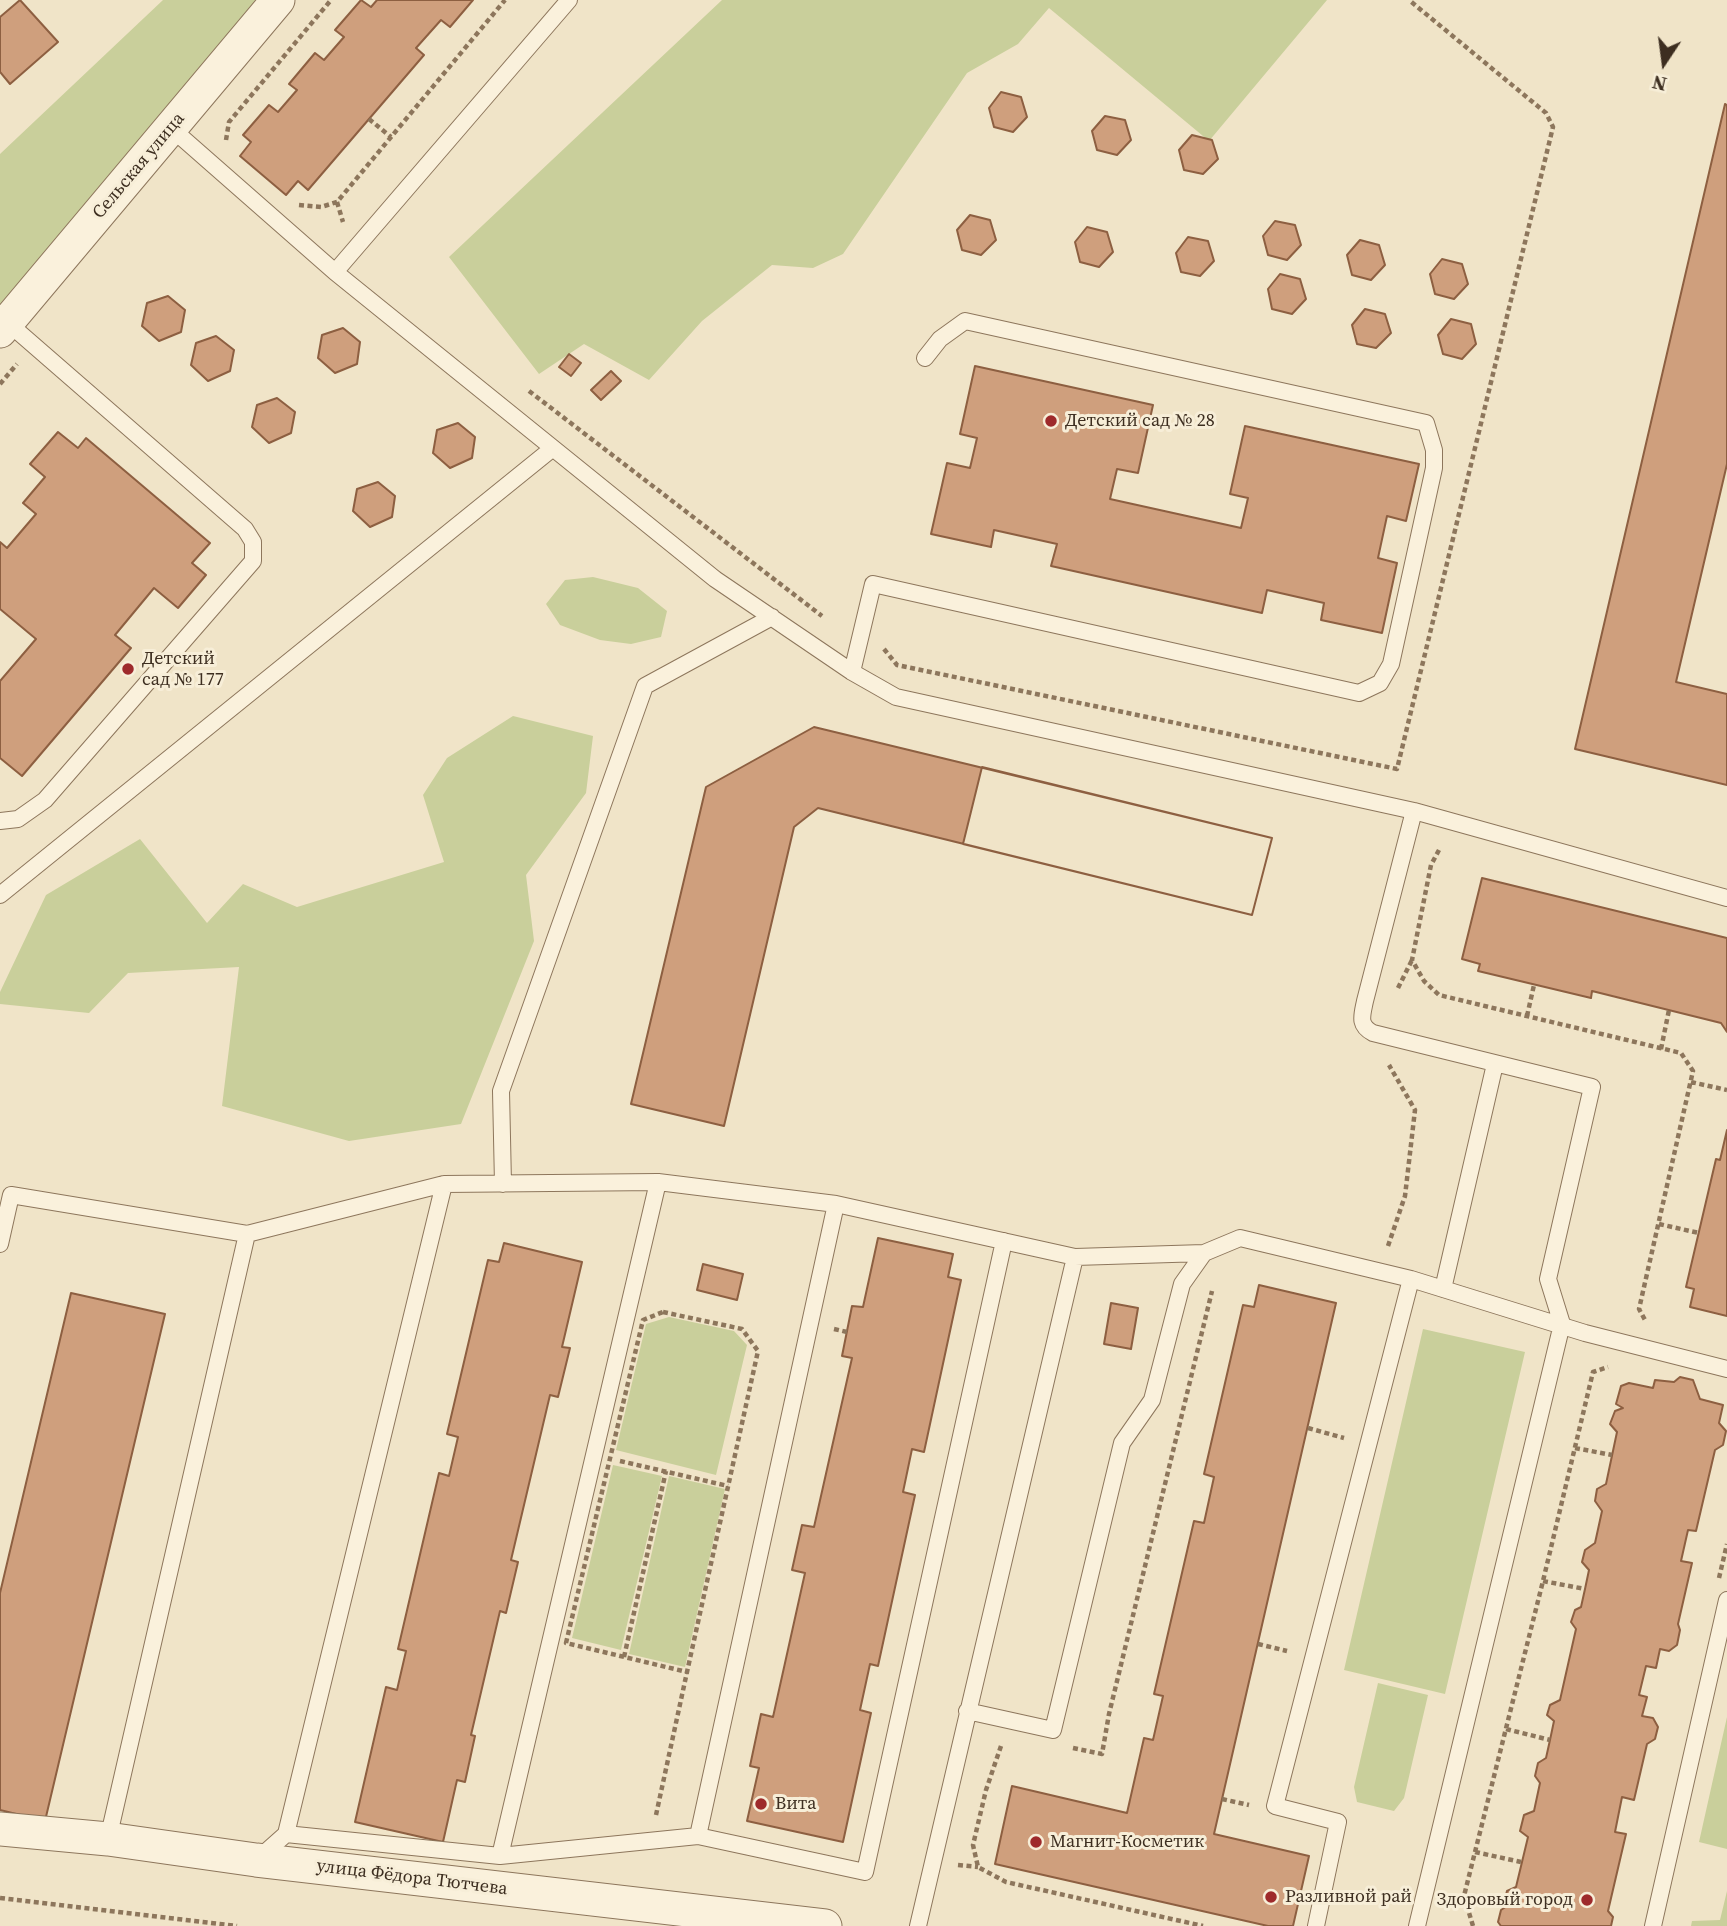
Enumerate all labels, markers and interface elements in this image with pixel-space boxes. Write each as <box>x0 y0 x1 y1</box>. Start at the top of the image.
north arrow <box>1629 28 1699 98</box>
text: N <box>1650 69 1669 98</box>
street label: Сельская улица <box>88 109 190 223</box>
place label: Детский сад № 28 <box>1065 410 1215 432</box>
marker: Детский сад № 28 <box>1043 413 1059 429</box>
place label: Детский сад № 177 <box>142 648 224 690</box>
marker: Детский сад № 177 <box>120 661 136 677</box>
place label: Вита <box>775 1793 816 1815</box>
marker: Вита <box>753 1796 769 1812</box>
place label: Магнит-Косметик <box>1050 1831 1204 1853</box>
marker: Магнит-Косметик <box>1028 1834 1044 1850</box>
street label: улица Фёдора Тютчева <box>315 1856 509 1900</box>
place label: Разливной рай <box>1285 1886 1412 1908</box>
marker: Разливной рай <box>1263 1889 1279 1905</box>
place label: Здоровый город <box>1437 1889 1573 1911</box>
marker: Здоровый город <box>1579 1892 1595 1908</box>

